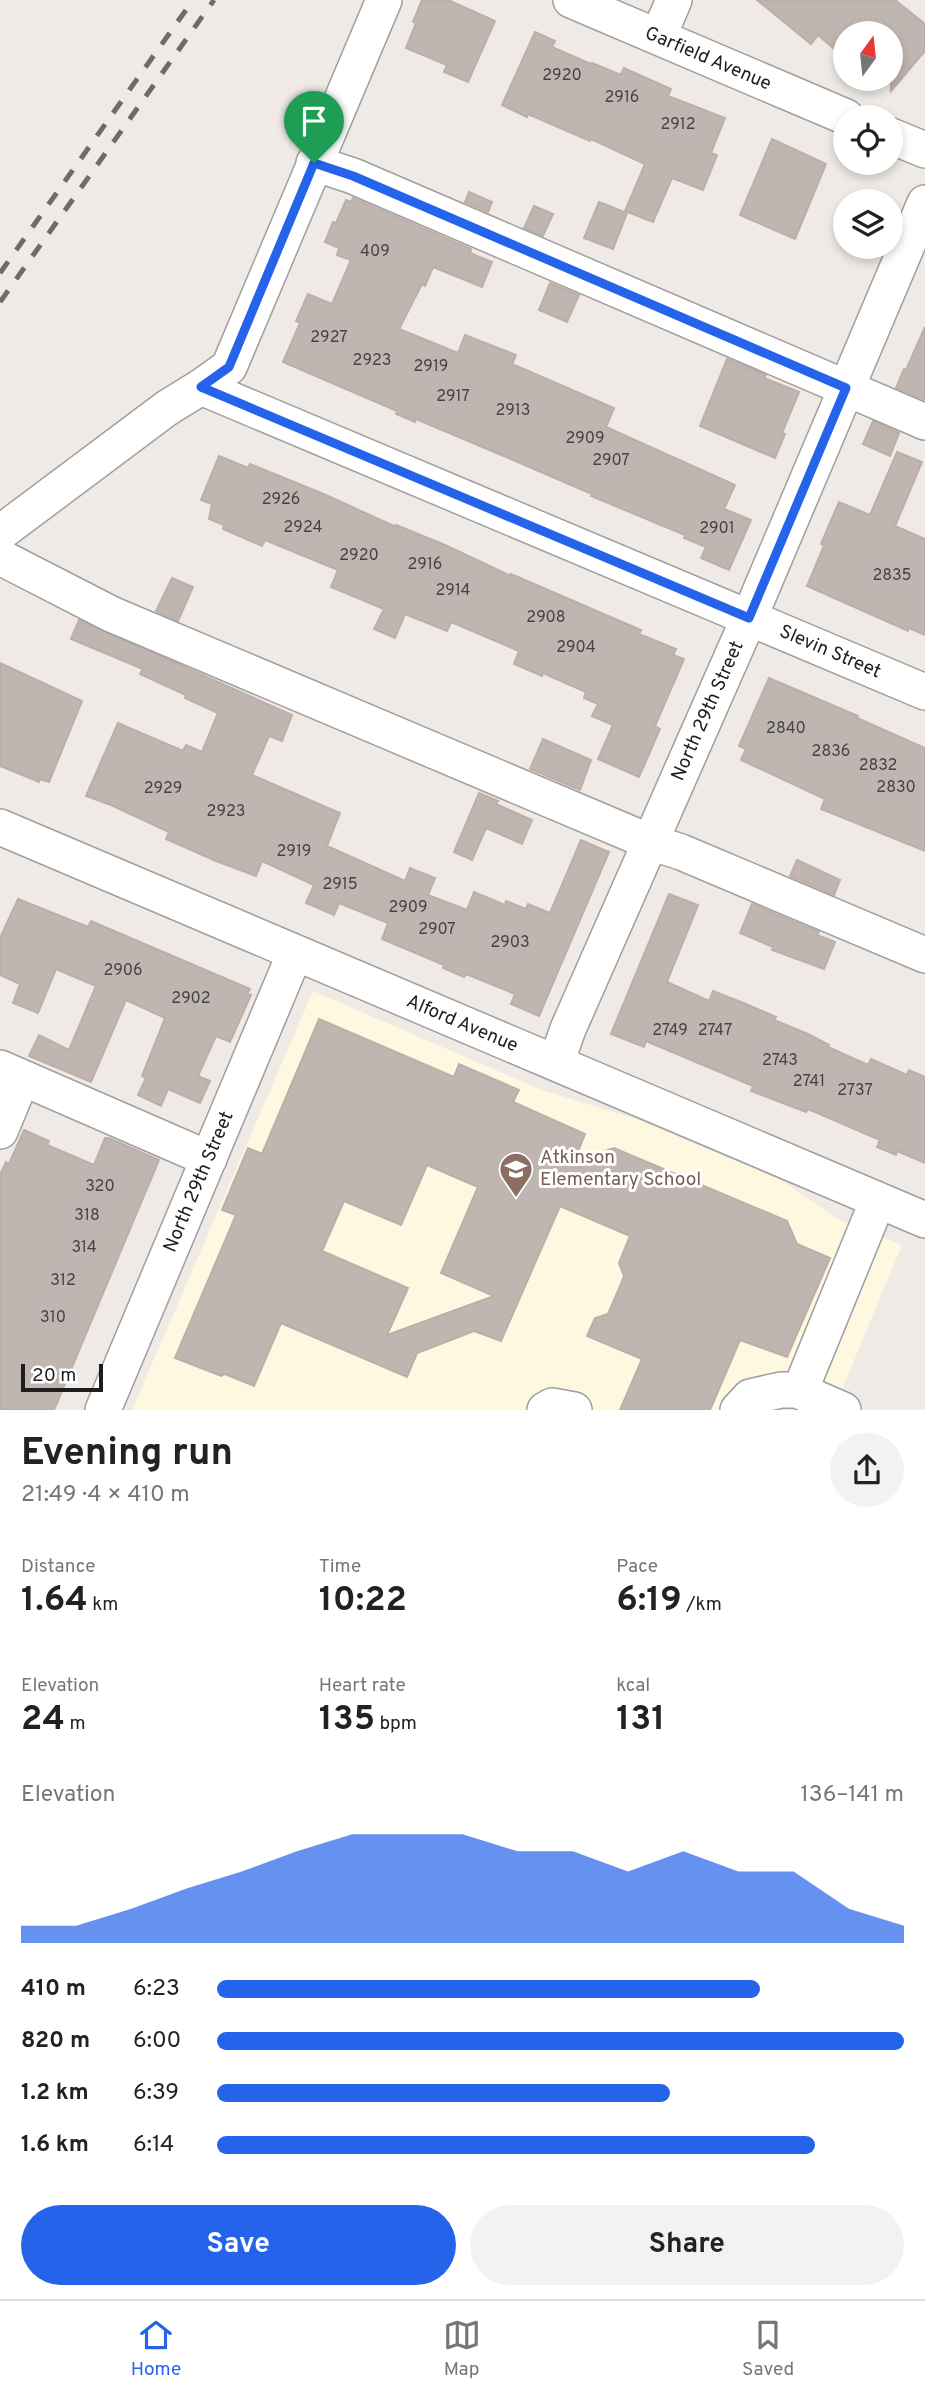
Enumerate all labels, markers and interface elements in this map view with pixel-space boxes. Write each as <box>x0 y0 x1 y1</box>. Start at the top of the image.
north arrow <box>833 21 903 91</box>
map controls <box>833 21 903 259</box>
street label: Garfield Avenue <box>641 22 775 96</box>
house number: 2920 <box>542 66 582 86</box>
house number: 2916 <box>605 88 639 108</box>
pin <box>284 91 344 163</box>
icon: arrive <box>295 102 333 140</box>
button: locate <box>833 105 903 175</box>
house number: 2912 <box>660 115 696 135</box>
button: layers <box>833 189 903 259</box>
house number: 409 <box>360 242 390 262</box>
house number: 2927 <box>310 328 348 348</box>
house number: 2923 <box>353 351 391 371</box>
house number: 2919 <box>414 357 448 377</box>
house number: 2917 <box>436 387 470 407</box>
house number: 2913 <box>496 401 530 421</box>
house number: 2909 <box>565 429 605 449</box>
house number: 2907 <box>592 451 630 471</box>
house number: 2926 <box>262 490 300 510</box>
house number: 2924 <box>284 518 323 538</box>
house number: 2901 <box>699 519 735 539</box>
house number: 2920 <box>339 546 379 566</box>
house number: 2916 <box>408 555 442 575</box>
house number: 2835 <box>872 566 912 586</box>
house number: 2914 <box>436 581 471 601</box>
house number: 2908 <box>526 608 566 628</box>
street label: Slevin Street <box>775 620 885 684</box>
street label: North 29th Street <box>666 637 750 785</box>
house number: 2904 <box>556 638 596 658</box>
house number: 2840 <box>766 719 806 739</box>
house number: 2836 <box>812 742 850 762</box>
house number: 2832 <box>859 756 897 776</box>
house number: 2830 <box>876 778 916 798</box>
house number: 2929 <box>144 779 182 799</box>
house number: 2923 <box>207 802 245 822</box>
house number: 2919 <box>277 842 311 862</box>
house number: 2915 <box>322 875 358 895</box>
house number: 2909 <box>388 898 428 918</box>
house number: 2907 <box>418 920 456 940</box>
house number: 2903 <box>490 933 530 953</box>
house number: 2906 <box>103 961 143 981</box>
house number: 2902 <box>171 989 211 1009</box>
street label: Alford Avenue <box>403 990 521 1058</box>
house number: 2749 <box>652 1021 688 1041</box>
house number: 2747 <box>698 1021 732 1041</box>
house number: 2743 <box>762 1051 798 1071</box>
house number: 2741 <box>793 1072 825 1092</box>
house number: 2737 <box>837 1081 873 1101</box>
street label: North 29th Street <box>158 1108 240 1256</box>
place label: Atkinson Elementary School <box>540 1146 701 1192</box>
school or university icon: Atkinson Elementary School <box>497 1150 535 1199</box>
house number: 320 <box>85 1177 115 1197</box>
house number: 318 <box>74 1206 100 1226</box>
house number: 314 <box>71 1238 97 1258</box>
house number: 312 <box>50 1271 76 1291</box>
house number: 310 <box>40 1308 66 1328</box>
scale bar <box>21 1361 103 1393</box>
text: 20 m <box>32 1364 76 1388</box>
text: Evening run <box>21 1430 233 1479</box>
button: share <box>830 1433 904 1507</box>
text: 21:49 · 4 × 410 m <box>21 1481 190 1510</box>
text: Distance <box>21 1555 96 1579</box>
text: Time <box>319 1555 361 1579</box>
text: Pace <box>616 1555 658 1579</box>
text: 1.64 <box>21 1579 88 1623</box>
text: 10:22 <box>319 1579 407 1623</box>
text: 6:19 <box>616 1579 682 1623</box>
text: km <box>88 1593 118 1617</box>
text: /km <box>682 1593 722 1617</box>
text: Elevation <box>21 1674 99 1698</box>
text: Heart rate <box>319 1674 406 1698</box>
text: kcal <box>616 1674 650 1698</box>
text: 24 <box>21 1698 65 1742</box>
text: 135 <box>319 1698 375 1742</box>
text: 131 <box>616 1698 665 1742</box>
text: m <box>65 1712 85 1736</box>
text: bpm <box>375 1712 417 1736</box>
text: Elevation <box>21 1781 116 1810</box>
text: 136–141 m <box>800 1781 904 1810</box>
text: 410 m <box>21 1975 86 2004</box>
text: 6:23 <box>133 1975 180 2004</box>
text: 820 m <box>21 2027 90 2056</box>
text: 6:00 <box>133 2027 181 2056</box>
text: 1.2 km <box>21 2079 89 2108</box>
text: 6:39 <box>133 2079 179 2108</box>
text: 1.6 km <box>21 2131 89 2160</box>
text: 6:14 <box>133 2131 174 2160</box>
button: Save <box>21 2205 456 2285</box>
button: Share <box>470 2205 904 2285</box>
tab: Home <box>131 2316 181 2382</box>
tab: Map <box>443 2316 481 2382</box>
tab: Saved <box>742 2316 794 2382</box>

